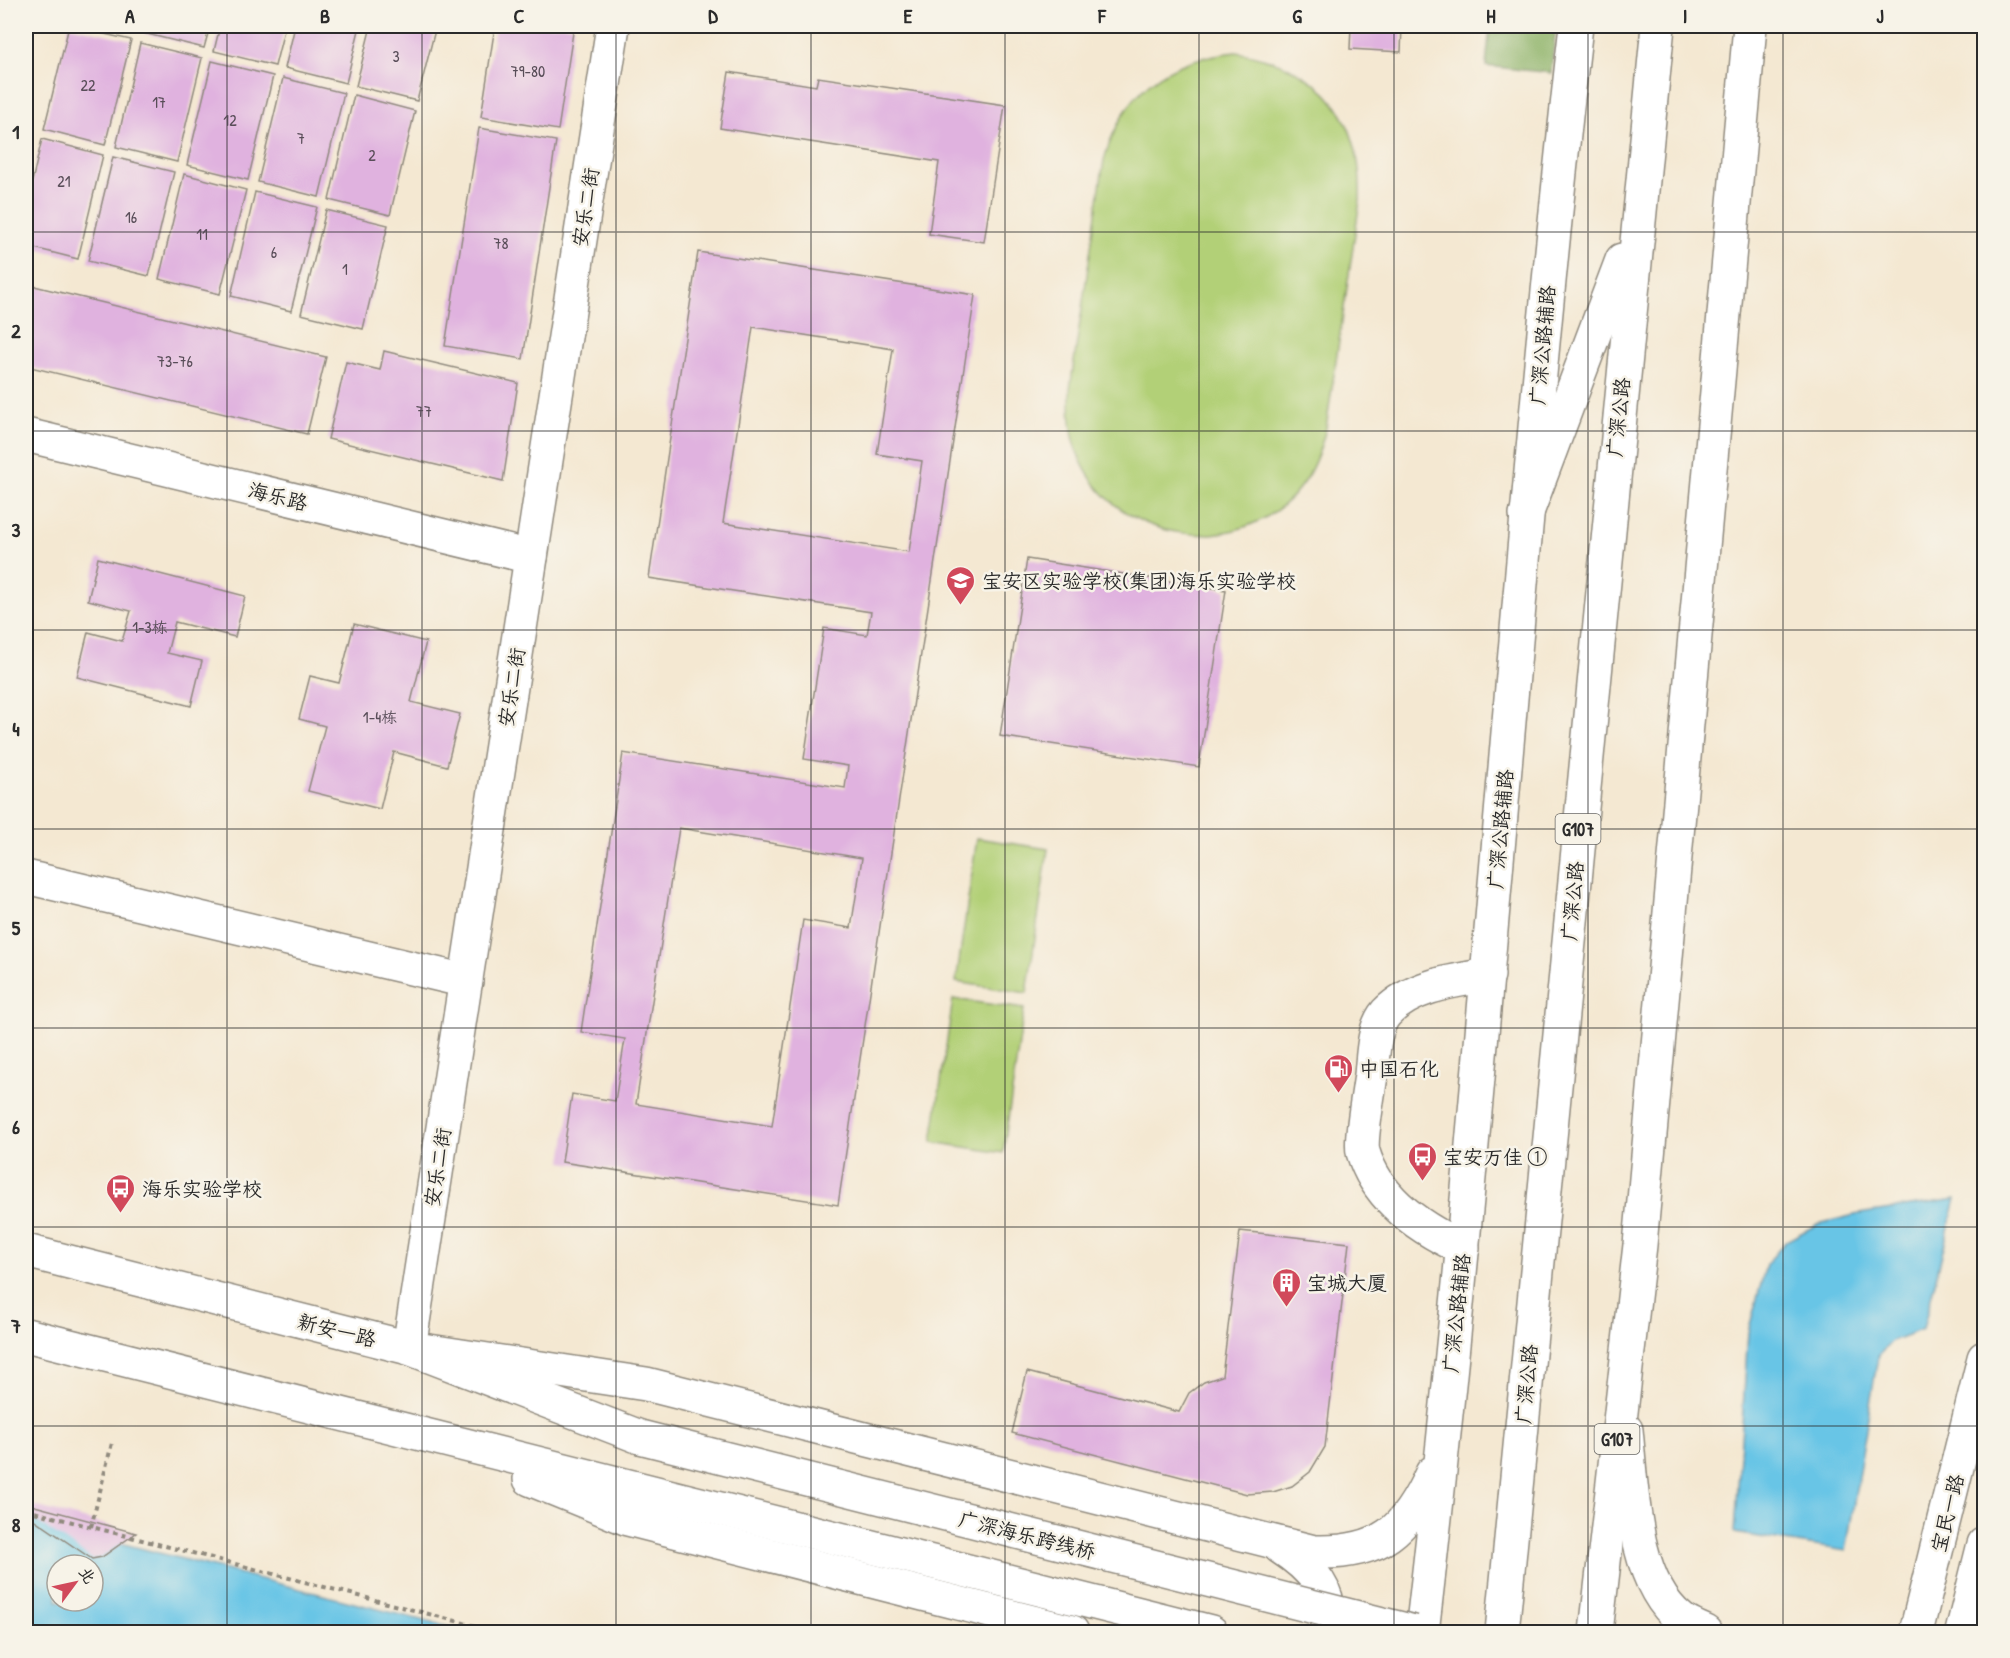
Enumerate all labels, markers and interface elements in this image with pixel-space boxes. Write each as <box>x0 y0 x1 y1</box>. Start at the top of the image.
text: A <box>125 2 135 29</box>
text: B <box>320 2 330 29</box>
text: C <box>514 2 525 29</box>
text: D <box>708 2 718 29</box>
text: E <box>904 2 913 29</box>
text: F <box>1097 2 1107 29</box>
text: G <box>1292 2 1302 29</box>
text: H <box>1486 2 1496 29</box>
text: I <box>1683 2 1687 29</box>
text: J <box>1876 2 1884 29</box>
house number: 3 <box>392 45 400 67</box>
house number: 79-80 <box>511 60 545 82</box>
house number: 22 <box>81 74 96 96</box>
house number: 17 <box>152 91 166 113</box>
house number: 12 <box>223 109 237 131</box>
text: 1 <box>12 118 20 145</box>
house number: 7 <box>297 127 305 149</box>
house number: 2 <box>368 144 376 166</box>
street label: 安乐二街 <box>565 165 605 249</box>
house number: 21 <box>57 170 71 192</box>
house number: 16 <box>125 206 137 228</box>
house number: 11 <box>196 223 208 245</box>
house number: 78 <box>494 232 508 254</box>
house number: 6 <box>271 241 277 263</box>
house number: 1 <box>342 258 348 280</box>
street label: 广深公路辅路 <box>1523 283 1561 406</box>
text: 2 <box>11 317 21 344</box>
house number: 73-76 <box>157 350 193 372</box>
street label: 广深公路 <box>1600 375 1636 458</box>
house number: 77 <box>416 400 432 422</box>
street label: 海乐路 <box>246 476 311 517</box>
text: 3 <box>12 516 21 543</box>
school or university icon: 宝安区实验学校(集团)海乐实验学校 <box>945 564 977 606</box>
place label: 宝安区实验学校(集团)海乐实验学校 <box>982 567 1296 594</box>
house number: 1-3栋 <box>132 616 168 638</box>
street label: 安乐二街 <box>491 645 531 729</box>
house number: 1-4栋 <box>363 706 397 728</box>
text: 4 <box>12 715 20 742</box>
street label: 广深公路辅路 <box>1481 767 1519 890</box>
road number: G107 <box>1556 814 1600 844</box>
street label: 广深公路 <box>1555 859 1589 942</box>
text: 5 <box>12 914 21 941</box>
fuel station icon: 中国石化 <box>1322 1052 1354 1094</box>
place label: 中国石化 <box>1359 1055 1439 1082</box>
text: 6 <box>12 1113 20 1140</box>
street label: 安乐二街 <box>417 1125 457 1209</box>
bus stop icon: 宝安万佳 ① <box>1406 1140 1438 1182</box>
place label: 宝安万佳 ① <box>1443 1143 1548 1170</box>
bus stop icon: 海乐实验学校 <box>105 1172 137 1214</box>
place label: 海乐实验学校 <box>142 1175 262 1202</box>
street label: 广深公路辅路 <box>1436 1251 1476 1374</box>
building icon: 宝城大厦 <box>1270 1266 1302 1308</box>
place label: 宝城大厦 <box>1307 1269 1387 1296</box>
street label: 新安一路 <box>295 1307 380 1353</box>
text: 7 <box>10 1312 21 1339</box>
street label: 广深公路 <box>1509 1342 1543 1425</box>
road number: G107 <box>1594 1424 1640 1454</box>
street label: 宝民一路 <box>1924 1470 1970 1555</box>
street label: 广深海乐跨线桥 <box>956 1505 1098 1565</box>
text: 8 <box>12 1511 21 1538</box>
north arrow <box>45 1553 105 1613</box>
text: 北 <box>74 1562 101 1588</box>

